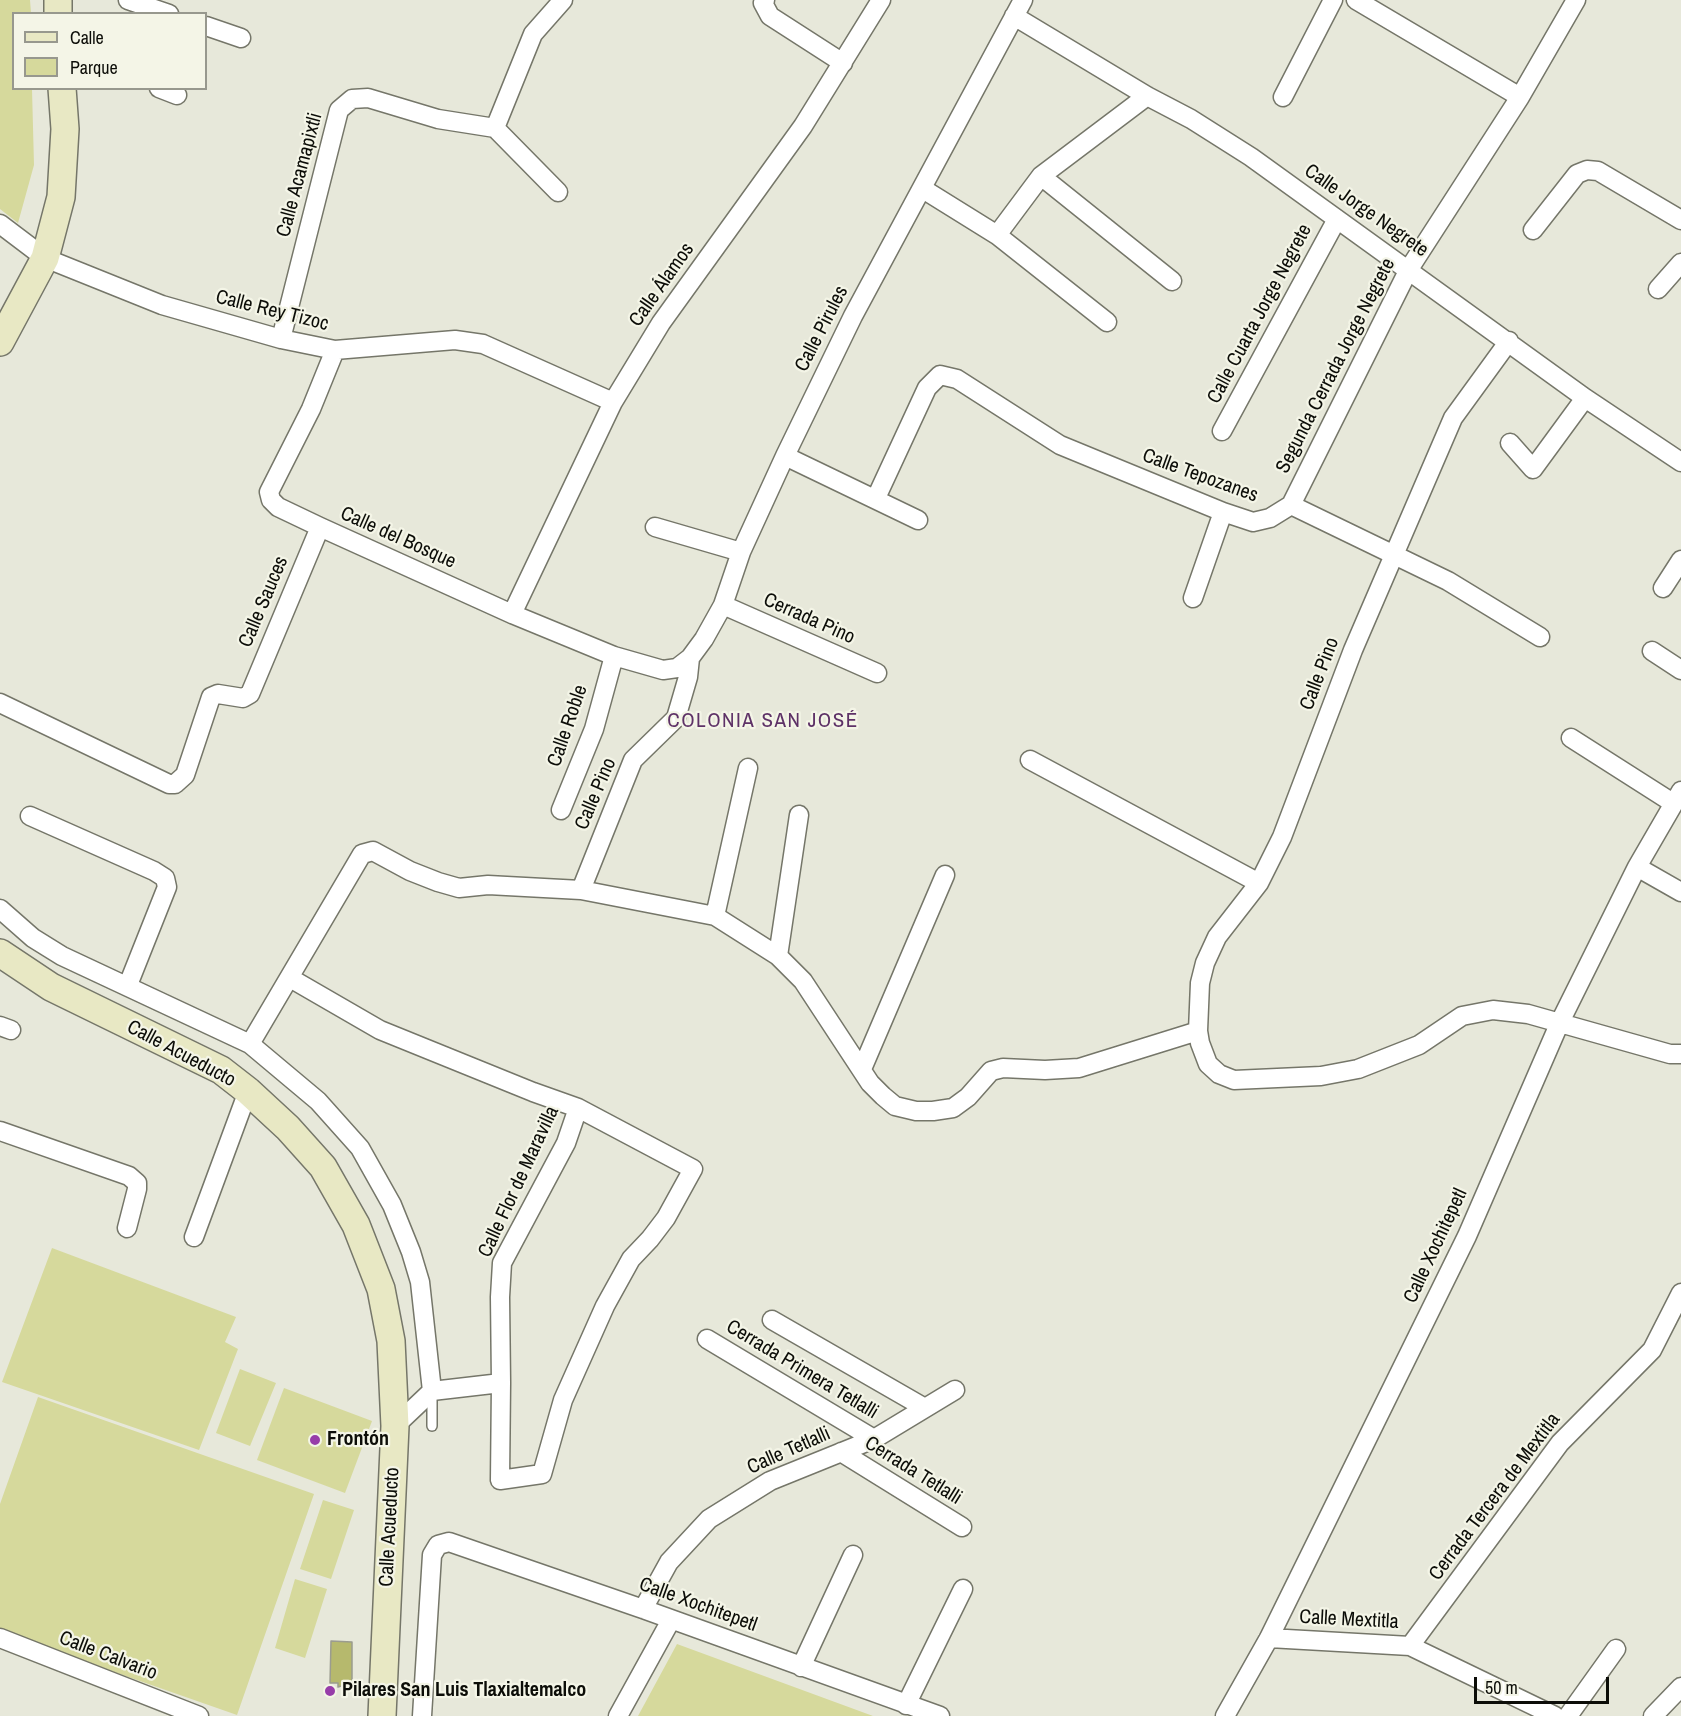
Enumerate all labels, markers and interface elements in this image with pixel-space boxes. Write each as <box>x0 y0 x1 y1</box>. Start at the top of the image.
legend <box>12 12 207 90</box>
text: Calle <box>70 25 104 50</box>
text: Parque <box>70 55 118 80</box>
street label: Calle Acamapixtli <box>272 110 328 240</box>
street label: Calle Jorge Negrete <box>1299 159 1433 263</box>
street label: Calle Cuarta Jorge Negrete <box>1203 220 1317 408</box>
street label: Calle Álamos <box>624 239 700 331</box>
street label: Segunda Cerrada Jorge Negrete <box>1271 255 1401 477</box>
street label: Calle Pirules <box>790 282 854 376</box>
street label: Calle Rey Tizoc <box>213 285 331 337</box>
street label: Calle Tepozanes <box>1139 444 1261 508</box>
street label: Calle del Bosque <box>336 502 460 574</box>
street label: Calle Sauces <box>234 553 294 651</box>
street label: Cerrada Pino <box>760 588 858 650</box>
street label: Calle Pino <box>1295 634 1345 714</box>
street label: Calle Roble <box>543 682 593 770</box>
district label: COLONIA SAN JOSÉ <box>667 708 859 734</box>
street label: Calle Pino <box>570 754 622 834</box>
street label: Calle Acueducto <box>123 1015 239 1093</box>
street label: Calle Flor de Maravilla <box>473 1103 565 1261</box>
street label: Calle Xochitepetl <box>1399 1185 1473 1307</box>
street label: Cerrada Primera Tetlalli <box>722 1315 882 1425</box>
street label: Cerrada Tercera de Mextitla <box>1424 1409 1566 1585</box>
street label: Calle Tetlalli <box>744 1422 834 1480</box>
place label: Frontón <box>327 1428 389 1452</box>
street label: Cerrada Tetlalli <box>860 1432 966 1510</box>
marker: Frontón <box>308 1433 322 1447</box>
street label: Calle Acueducto <box>375 1467 405 1587</box>
street label: Calle Xochitepetl <box>636 1573 760 1637</box>
street label: Calle Mextitla <box>1299 1605 1399 1635</box>
street label: Calle Calvario <box>56 1626 160 1686</box>
scale bar <box>1477 1665 1612 1703</box>
text: 50 m <box>1485 1675 1518 1700</box>
place label: Pilares San Luis Tlaxialtemalco <box>342 1679 586 1703</box>
marker: Pilares San Luis Tlaxialtemalco <box>323 1684 337 1698</box>

